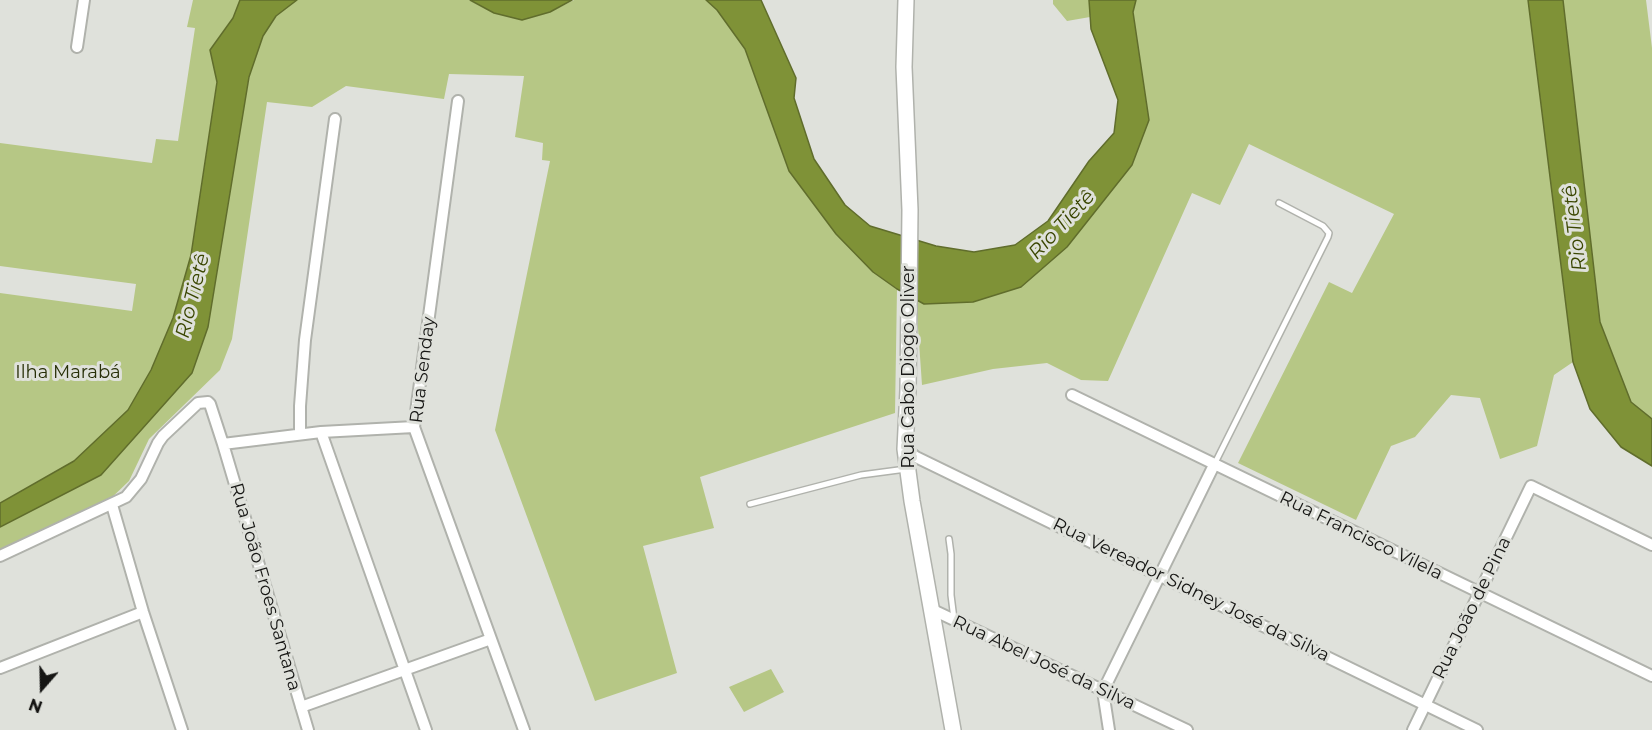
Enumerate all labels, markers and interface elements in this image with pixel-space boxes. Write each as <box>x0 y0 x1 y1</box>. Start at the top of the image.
water label: Rio Tietê <box>1558 184 1592 272</box>
water label: Rio Tietê <box>1024 185 1100 265</box>
water label: Rio Tietê <box>171 251 215 341</box>
street label: Rua Cabo Diogo Oliver <box>898 265 920 469</box>
street label: Rua Senday <box>406 316 440 424</box>
park label: Ilha Marabá <box>15 362 121 384</box>
street label: Rua João Froes Santana <box>225 481 305 693</box>
street label: Rua Francisco Vilela <box>1276 487 1446 585</box>
street label: Rua Vereador Sidney José da Silva <box>1049 513 1333 667</box>
street label: Rua João de Pina <box>1428 533 1516 683</box>
street label: Rua Abel José da Silva <box>949 611 1139 715</box>
north arrow <box>12 658 72 718</box>
text: N <box>26 694 45 717</box>

